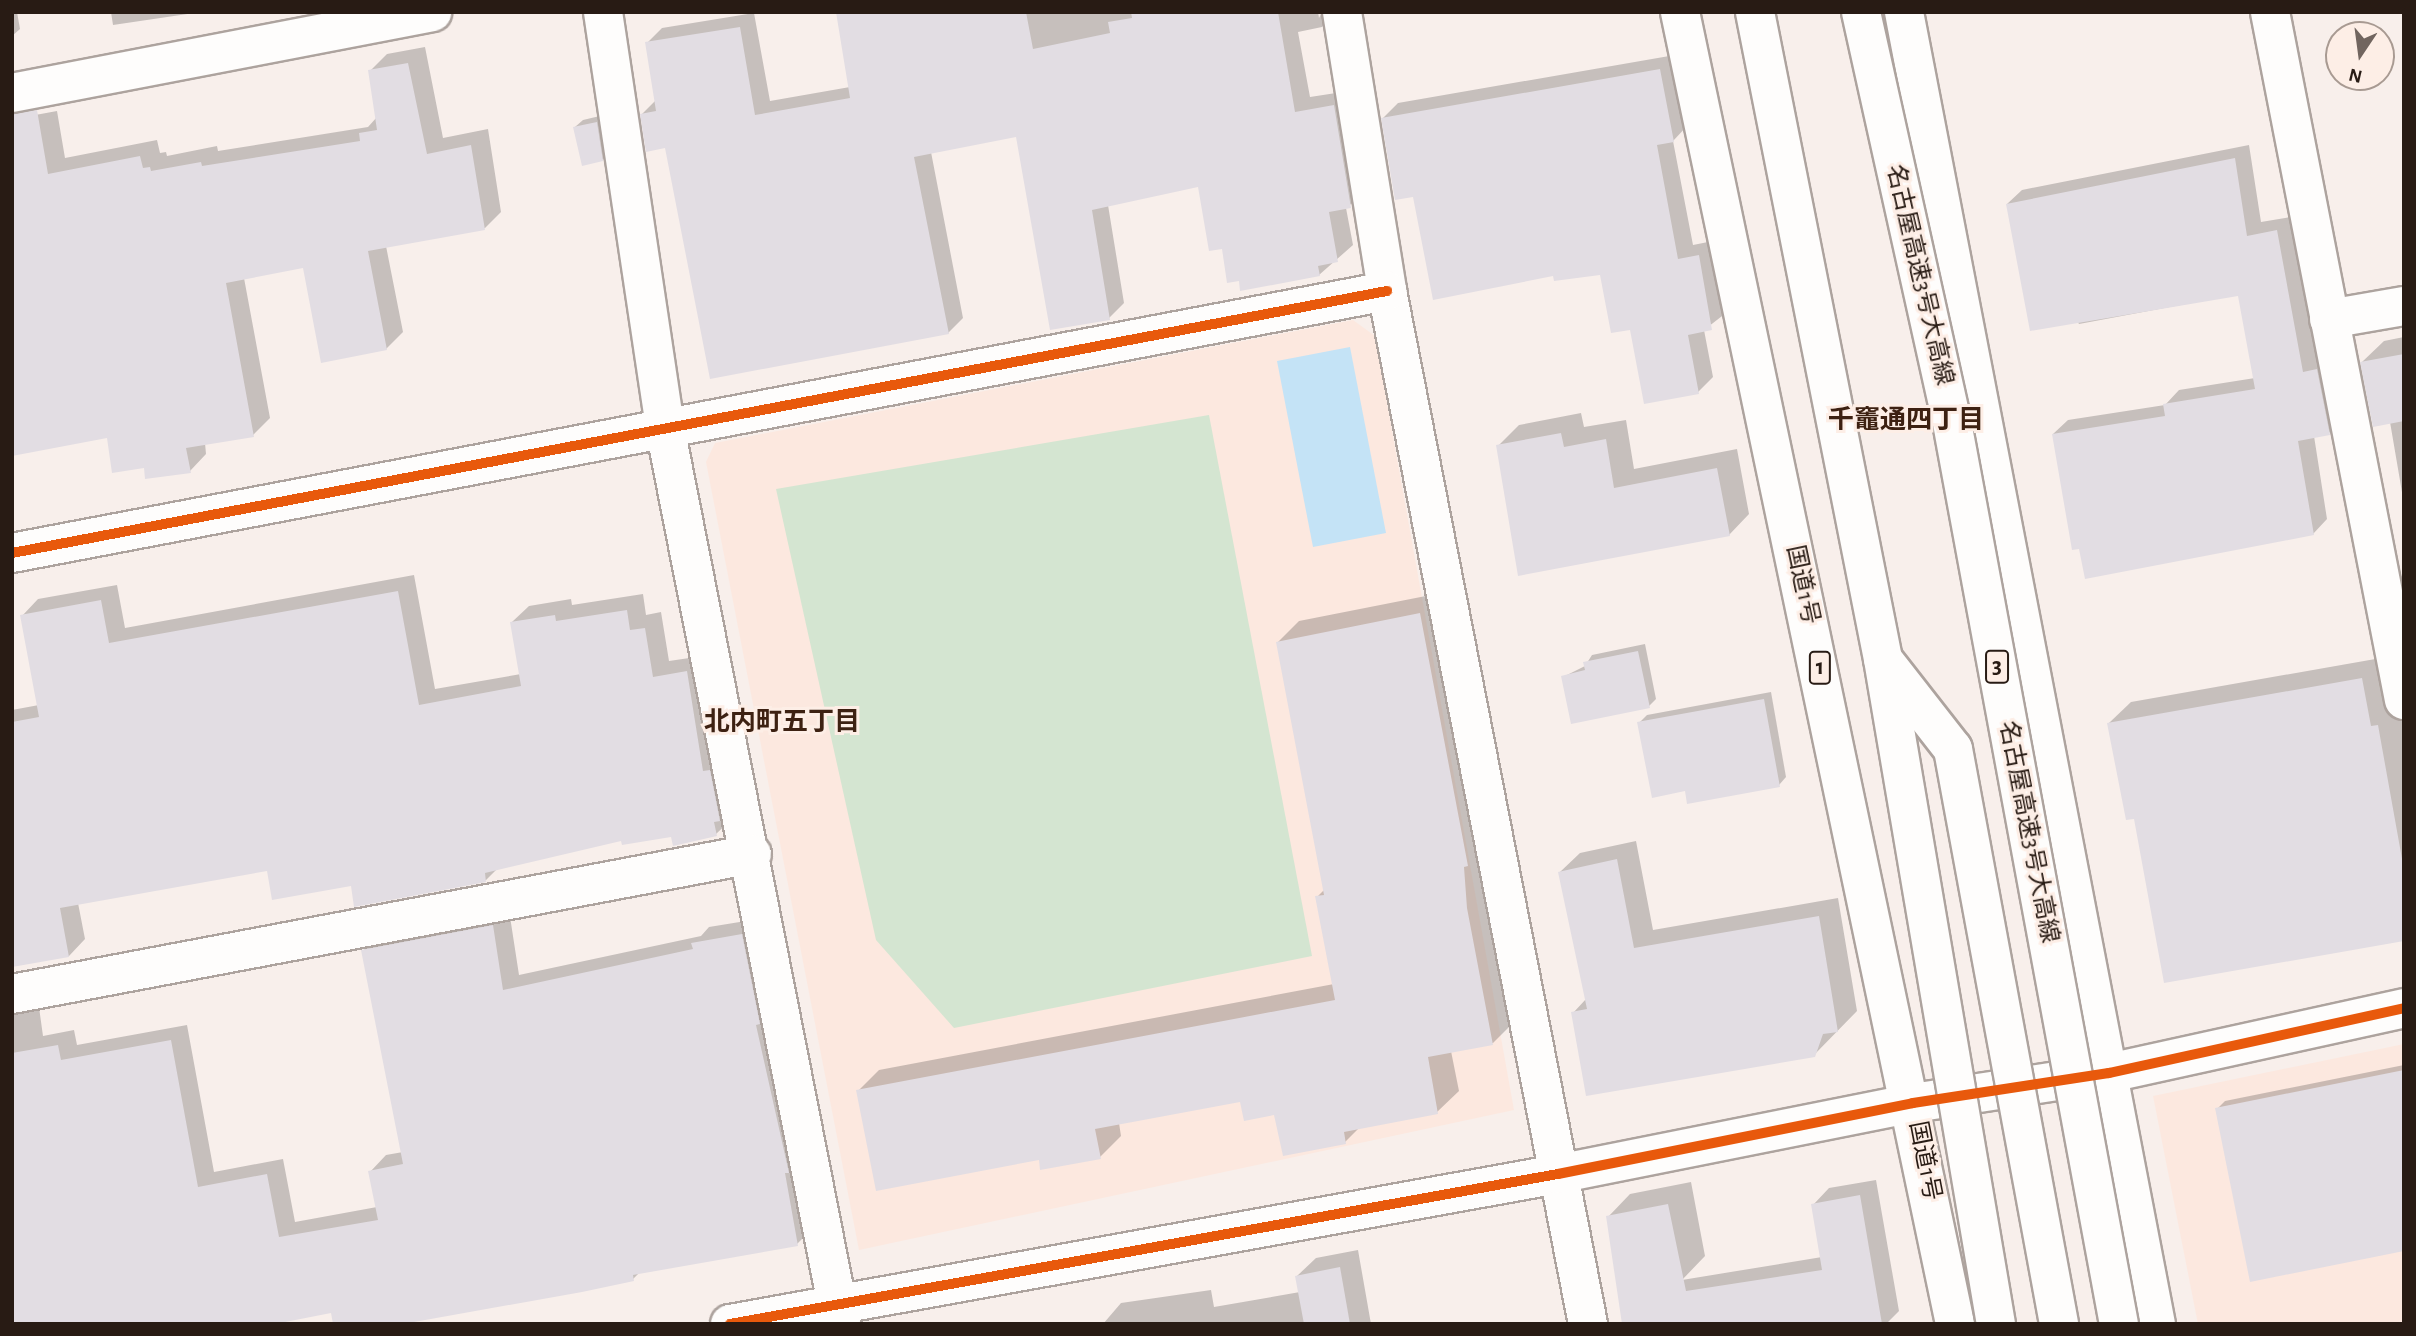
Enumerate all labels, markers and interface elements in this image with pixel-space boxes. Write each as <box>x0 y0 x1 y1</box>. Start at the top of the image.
north arrow <box>2325 21 2395 91</box>
text: N <box>2347 64 2364 86</box>
street label: 名古屋高速3号大高線 <box>1880 162 1958 388</box>
district label: 千竈通四丁目 <box>1828 405 1984 437</box>
street label: 国道1号 <box>1780 543 1824 627</box>
road number: 1 <box>1808 648 1832 688</box>
road number: 3 <box>1985 648 2009 687</box>
district label: 北内町五丁目 <box>704 707 860 739</box>
street label: 名古屋高速3号大高線 <box>1992 718 2064 946</box>
street label: 国道1号 <box>1902 1119 1946 1203</box>

